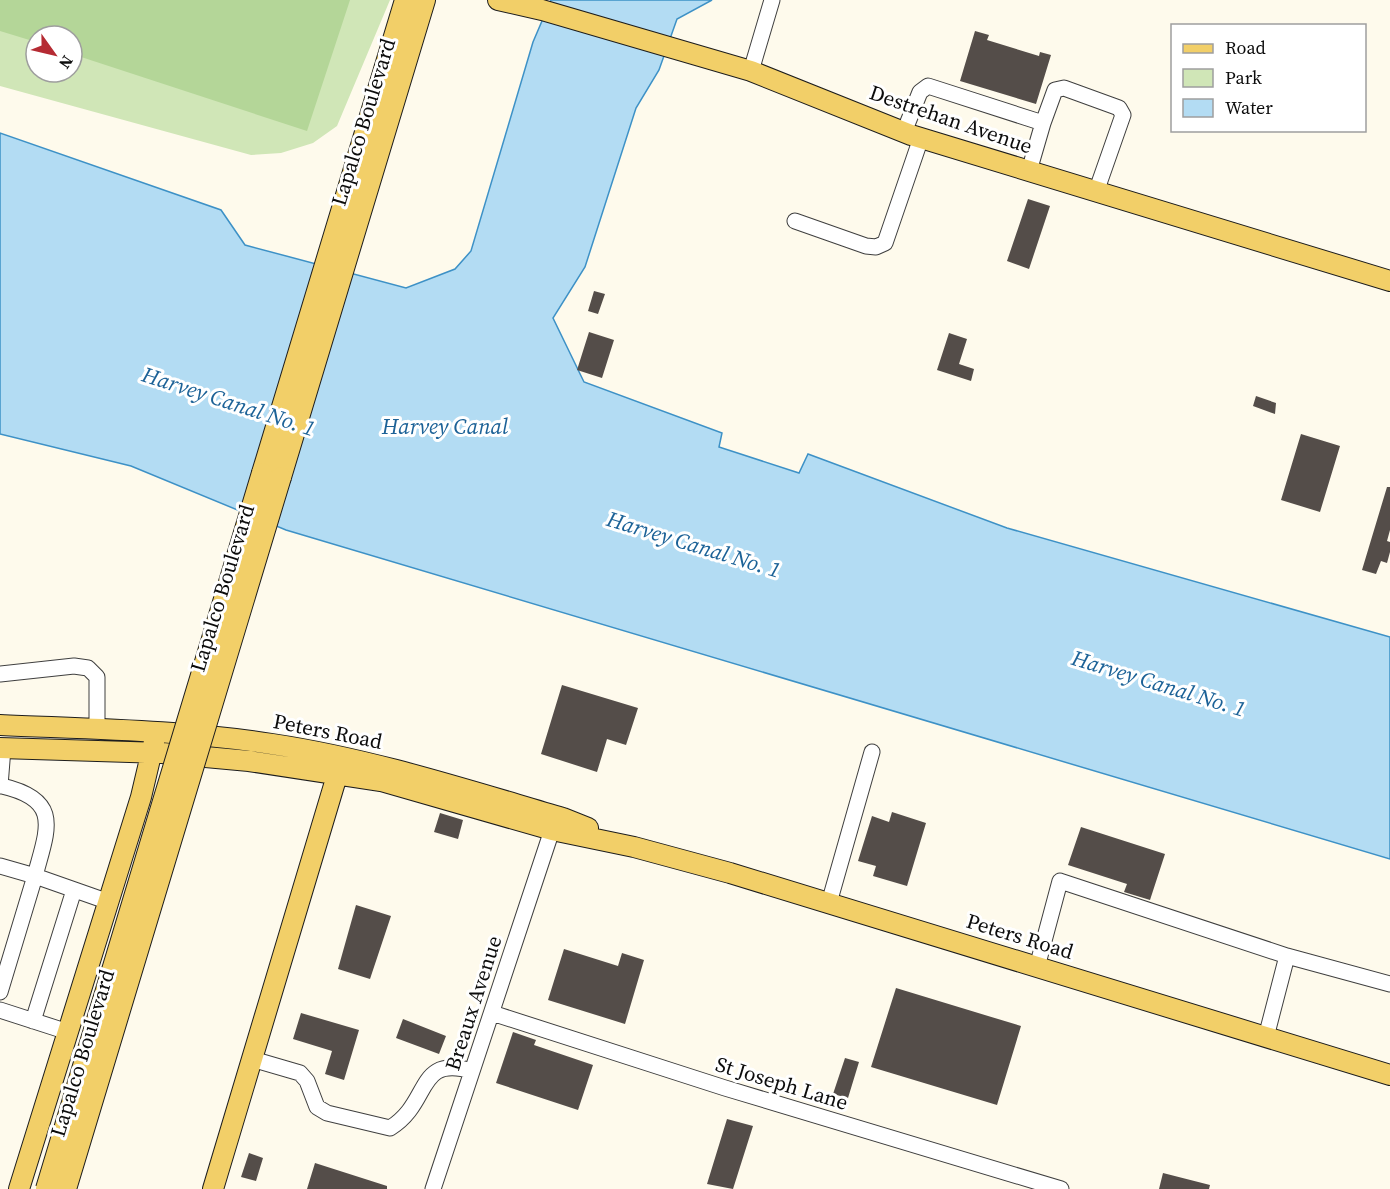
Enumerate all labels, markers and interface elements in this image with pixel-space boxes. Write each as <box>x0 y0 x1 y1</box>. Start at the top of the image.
north arrow <box>24 24 84 84</box>
legend <box>1171 24 1366 132</box>
street label: Lapalco Boulevard <box>324 35 402 209</box>
text: Road <box>1225 35 1266 60</box>
text: N <box>54 51 79 74</box>
text: Park <box>1225 65 1262 90</box>
street label: Destrehan Avenue <box>866 78 1036 160</box>
text: Water <box>1225 95 1273 120</box>
water label: Harvey Canal No. 1 <box>137 359 320 443</box>
water label: Harvey Canal <box>381 411 509 441</box>
street label: Lapalco Boulevard <box>183 501 261 675</box>
water label: Harvey Canal No. 1 <box>602 503 785 585</box>
water label: Harvey Canal No. 1 <box>1067 642 1250 724</box>
street label: Peters Road <box>271 706 385 756</box>
street label: Peters Road <box>963 906 1077 966</box>
street label: Breaux Avenue <box>438 932 508 1074</box>
street label: Lapalco Boulevard <box>43 966 121 1140</box>
street label: St Joseph Lane <box>712 1049 852 1117</box>

